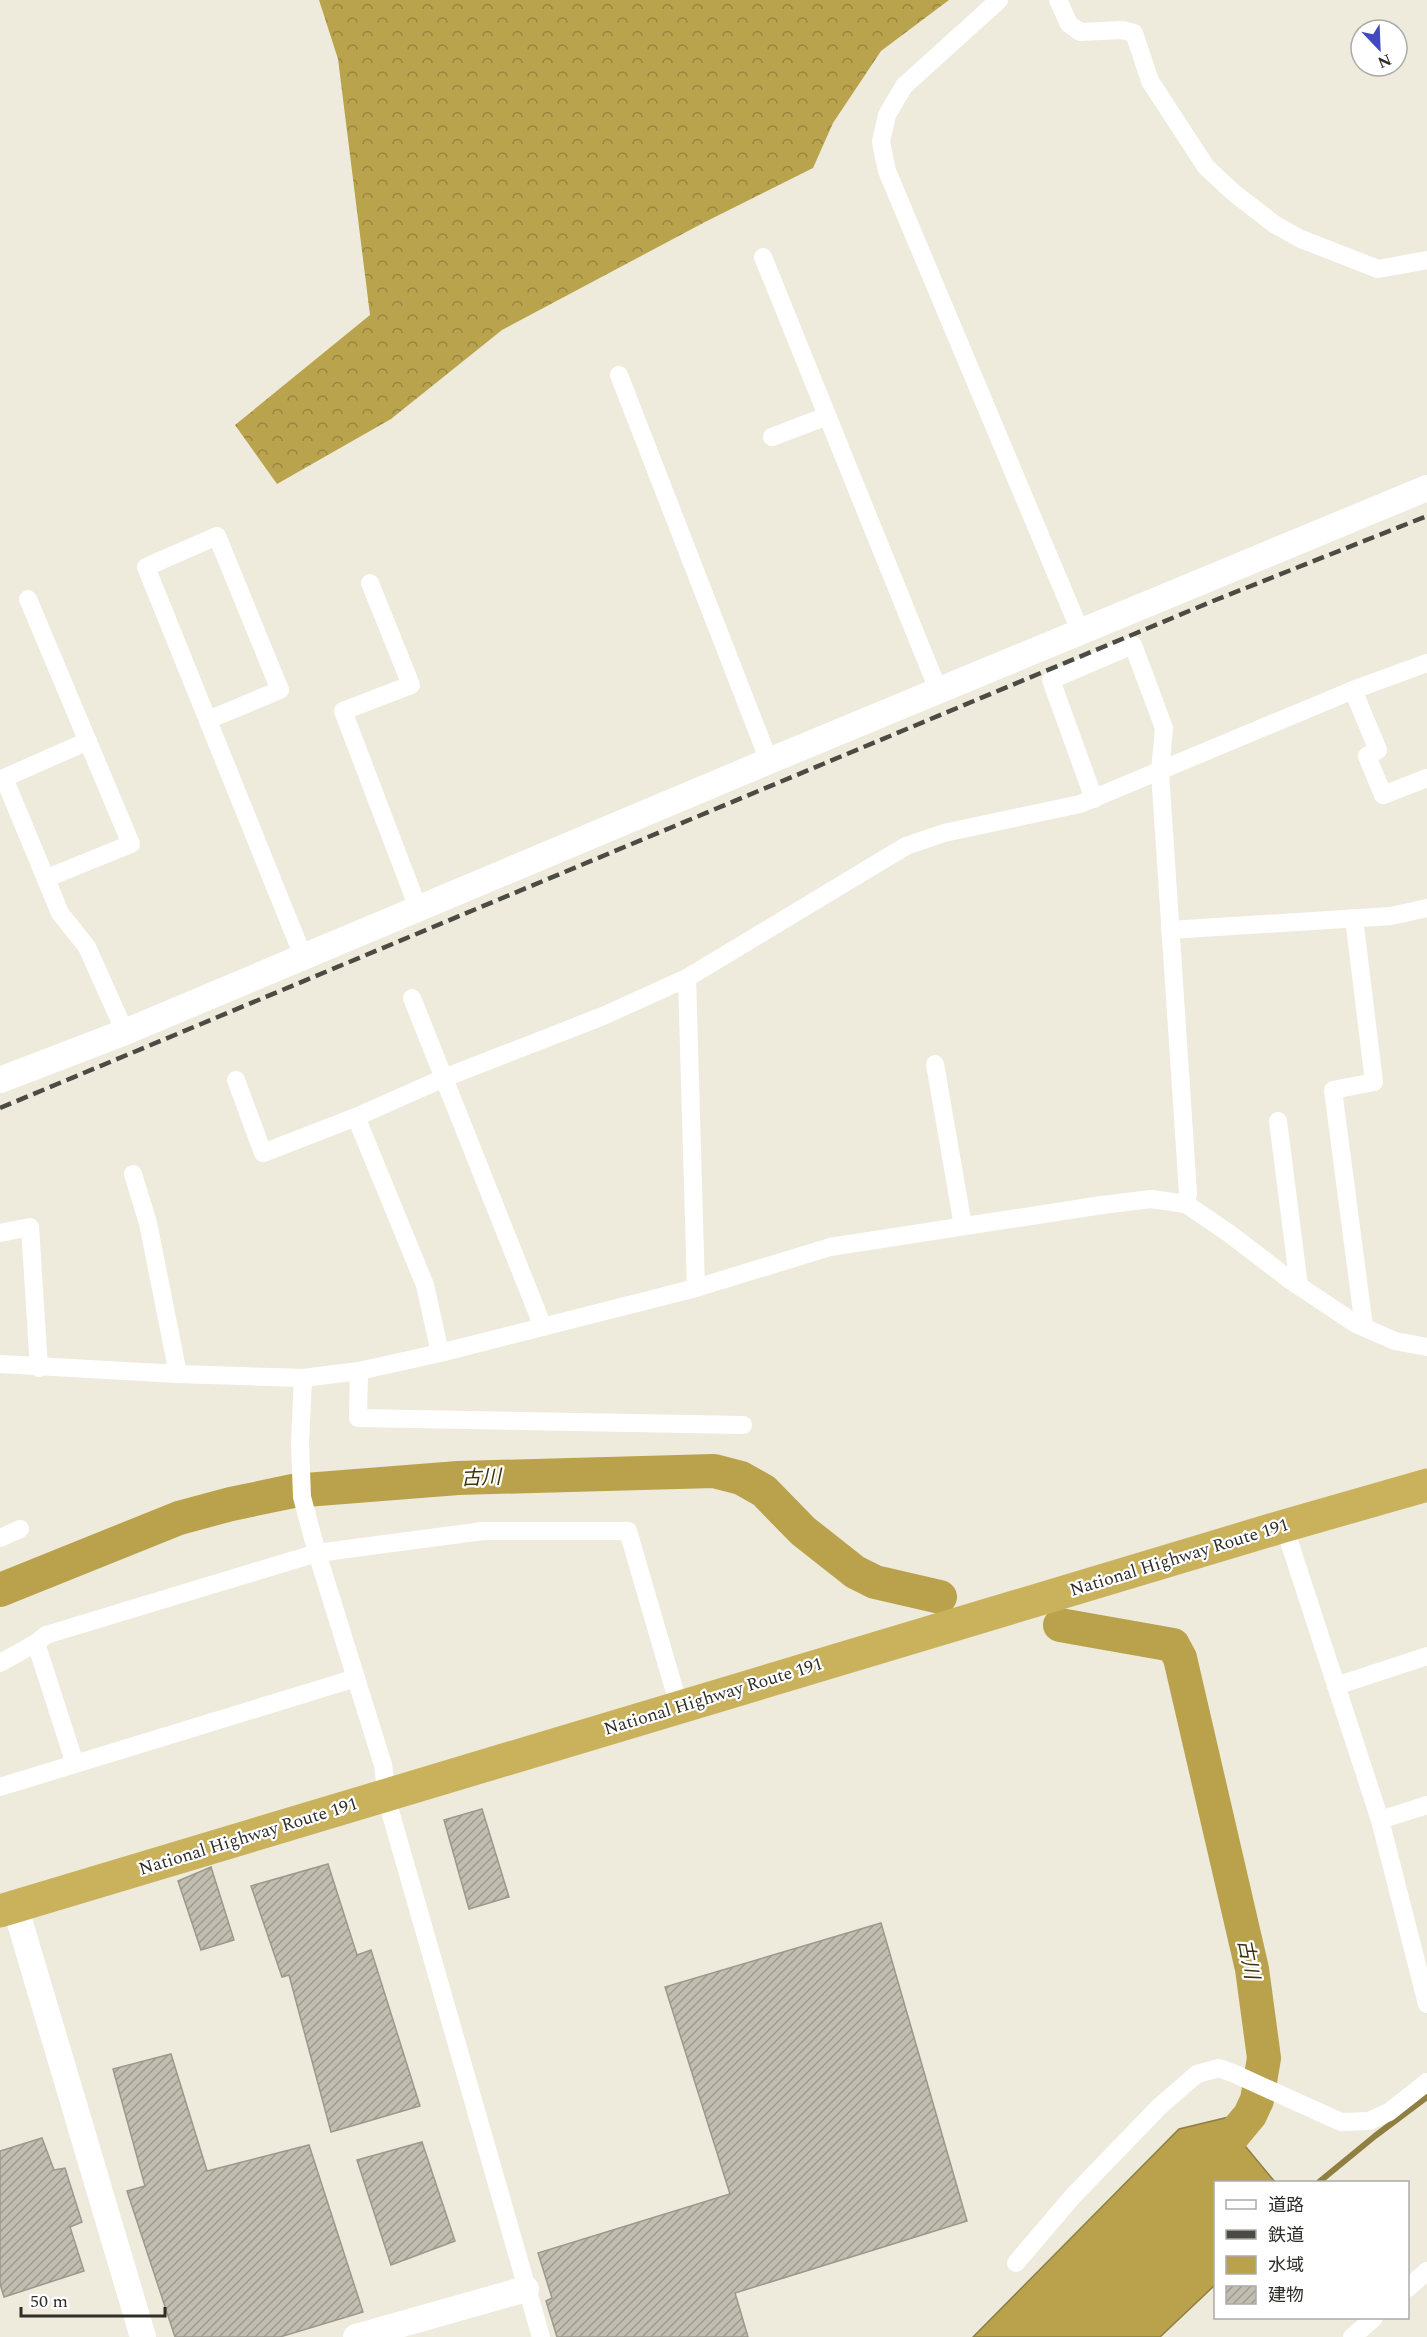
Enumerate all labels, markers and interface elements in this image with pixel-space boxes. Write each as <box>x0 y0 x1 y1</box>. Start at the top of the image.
north arrow <box>1349 18 1409 78</box>
text: N <box>1374 47 1395 74</box>
water label: 古川 <box>461 1462 504 1494</box>
street label: National Highway Route 191 <box>1066 1511 1292 1604</box>
street label: National Highway Route 191 <box>600 1650 826 1743</box>
street label: National Highway Route 191 <box>135 1790 361 1883</box>
water label: 古川 <box>1229 1937 1267 1984</box>
legend <box>1214 2181 1409 2319</box>
text: 道路 <box>1268 2192 1304 2219</box>
text: 鉄道 <box>1268 2222 1304 2249</box>
text: 水域 <box>1268 2252 1304 2279</box>
scale bar <box>21 2280 165 2318</box>
text: 建物 <box>1268 2282 1304 2309</box>
text: 50 m <box>30 2288 68 2315</box>

